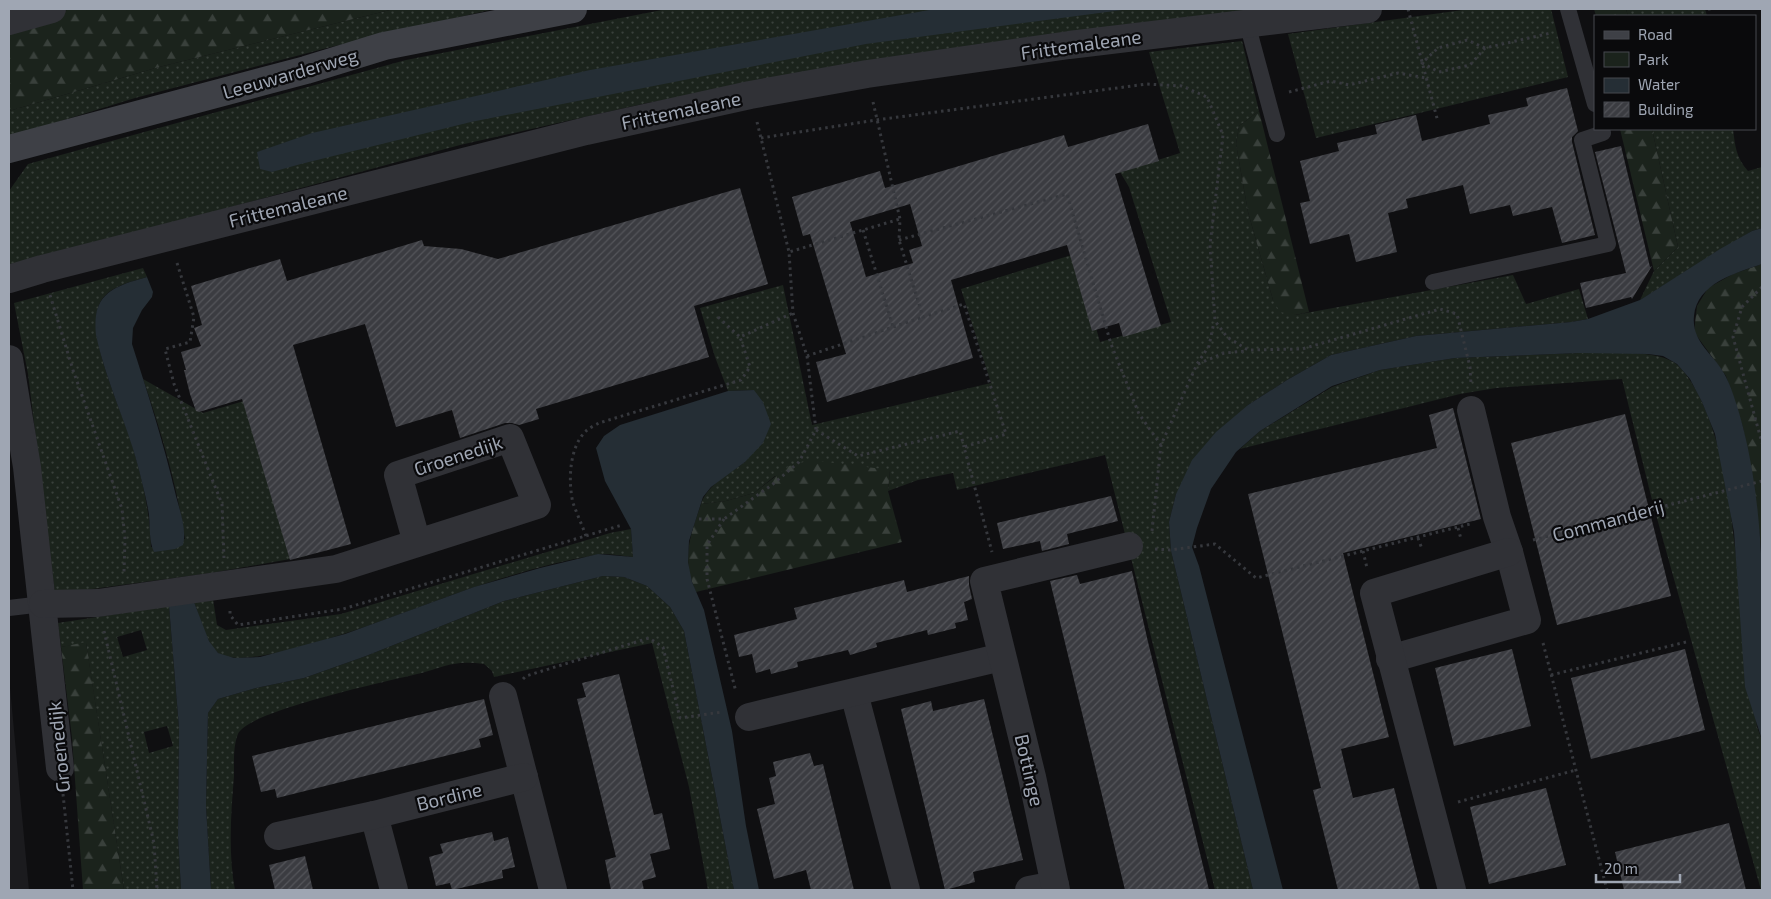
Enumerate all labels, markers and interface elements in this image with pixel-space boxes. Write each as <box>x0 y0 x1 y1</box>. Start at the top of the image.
legend <box>1594 15 1756 130</box>
street label: Frittemaleane <box>1019 24 1143 64</box>
text: Road <box>1638 25 1673 43</box>
street label: Leeuwarderweg <box>220 43 361 103</box>
text: Park <box>1638 50 1669 68</box>
text: Water <box>1638 75 1680 93</box>
street label: Frittemaleane <box>619 86 743 134</box>
text: Building <box>1638 100 1694 118</box>
street label: Frittemaleane <box>226 180 350 232</box>
street label: Groenedijk <box>411 430 505 480</box>
street label: Commanderij <box>1550 494 1666 546</box>
street label: Groenedijk <box>42 700 74 794</box>
street label: Bottinge <box>1011 732 1049 808</box>
street label: Bordine <box>414 777 484 815</box>
scale bar <box>1596 852 1680 884</box>
text: 20 m <box>1604 859 1638 877</box>

